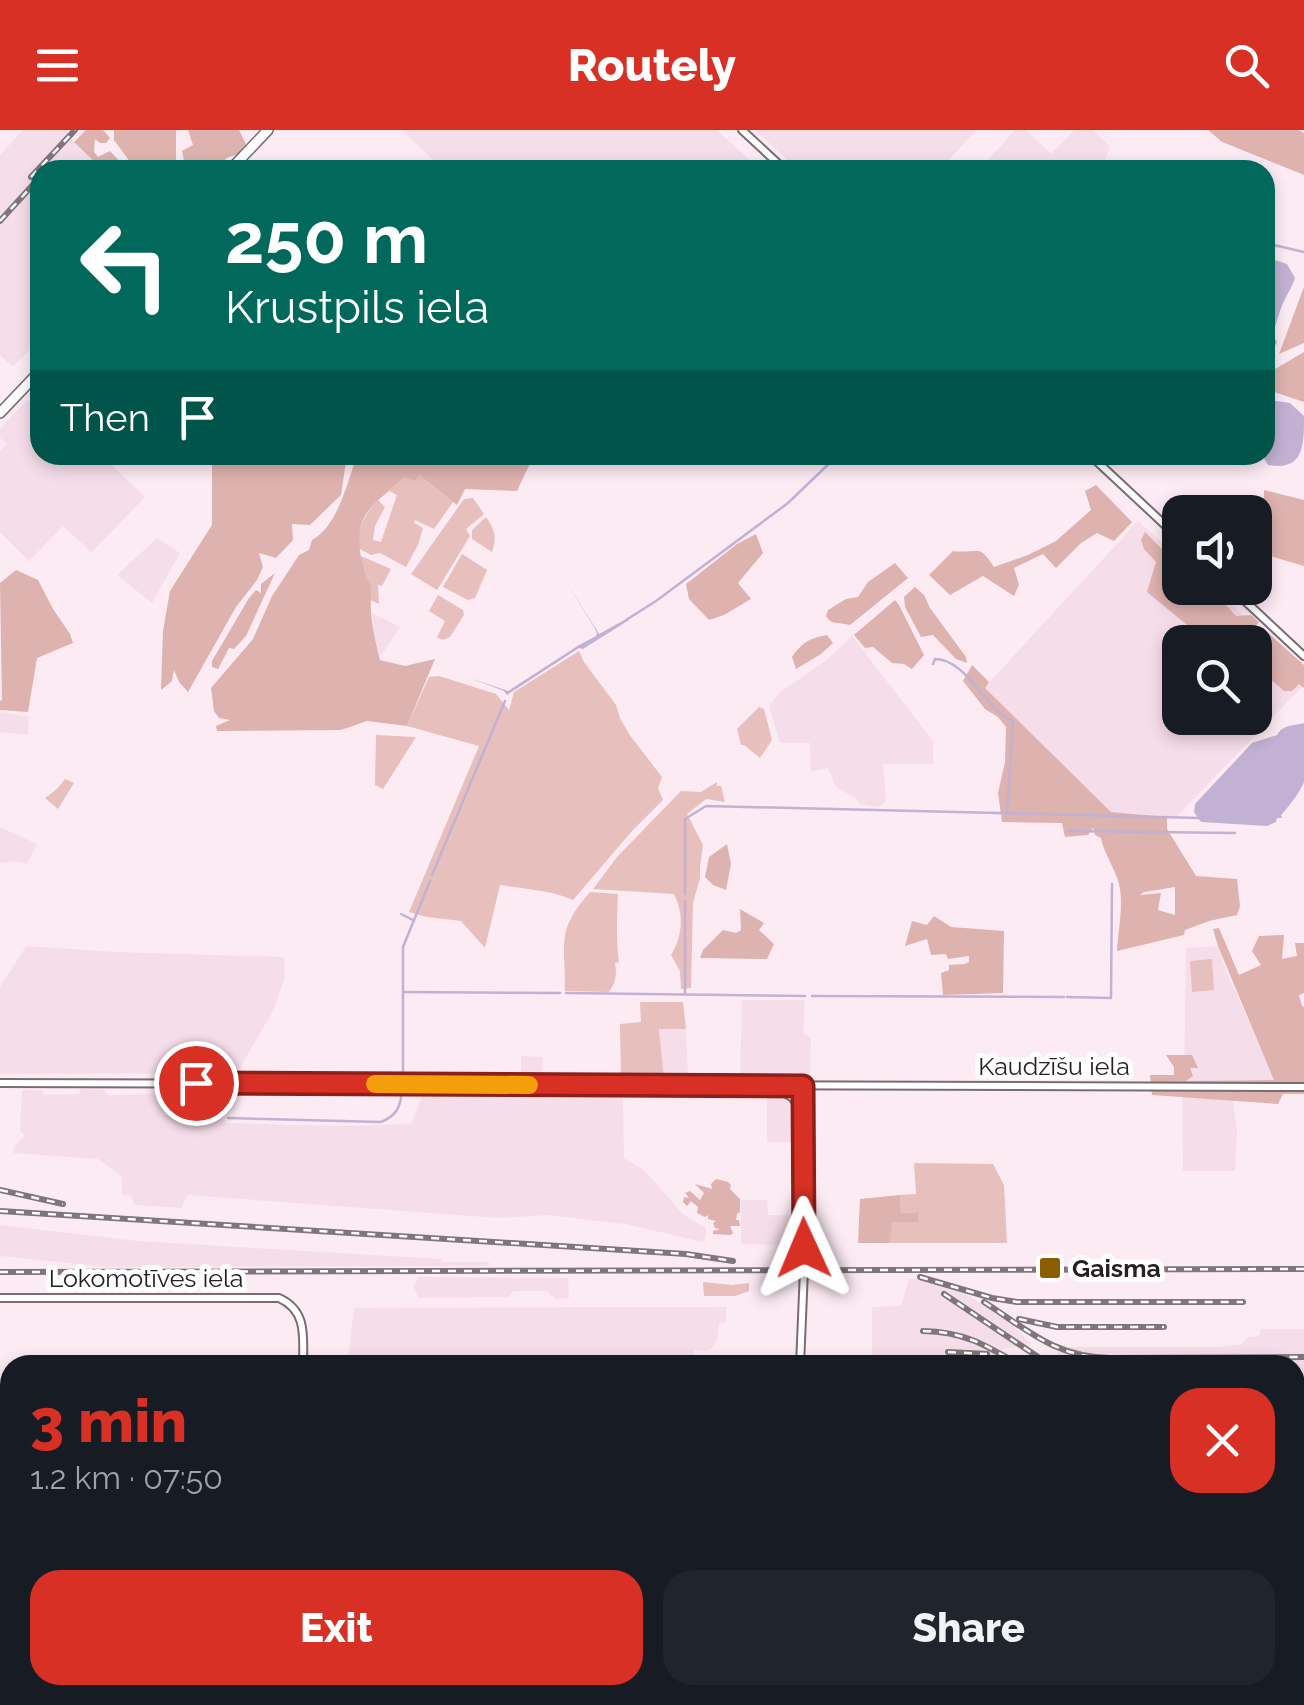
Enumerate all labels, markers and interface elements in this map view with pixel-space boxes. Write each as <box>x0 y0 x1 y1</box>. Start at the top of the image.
icon: menu <box>30 38 85 93</box>
icon: search <box>1219 38 1274 93</box>
text: Routely <box>568 39 736 92</box>
text: 250 m <box>225 197 428 279</box>
icon: left <box>60 200 190 330</box>
text: Krustpils iela <box>225 281 489 334</box>
icon: arrive <box>170 390 225 445</box>
text: Then <box>60 395 150 440</box>
map controls <box>1162 495 1272 735</box>
button: sound <box>1162 495 1272 605</box>
button: search <box>1162 625 1272 735</box>
pin <box>154 1041 239 1126</box>
street label: Kaudzīšu iela <box>978 1051 1130 1081</box>
icon: arrive <box>169 1056 224 1111</box>
position arrow <box>752 1196 856 1300</box>
place label: Gaisma <box>1072 1253 1161 1283</box>
marker: Gaisma <box>1037 1255 1063 1281</box>
street label: Lokomotīves iela <box>49 1263 243 1293</box>
text: 3 min <box>30 1386 187 1456</box>
button: close <box>1170 1388 1275 1493</box>
text: 1.2 km · 07:50 <box>30 1459 223 1496</box>
button: Exit <box>30 1570 643 1685</box>
button: Share <box>663 1570 1275 1685</box>

